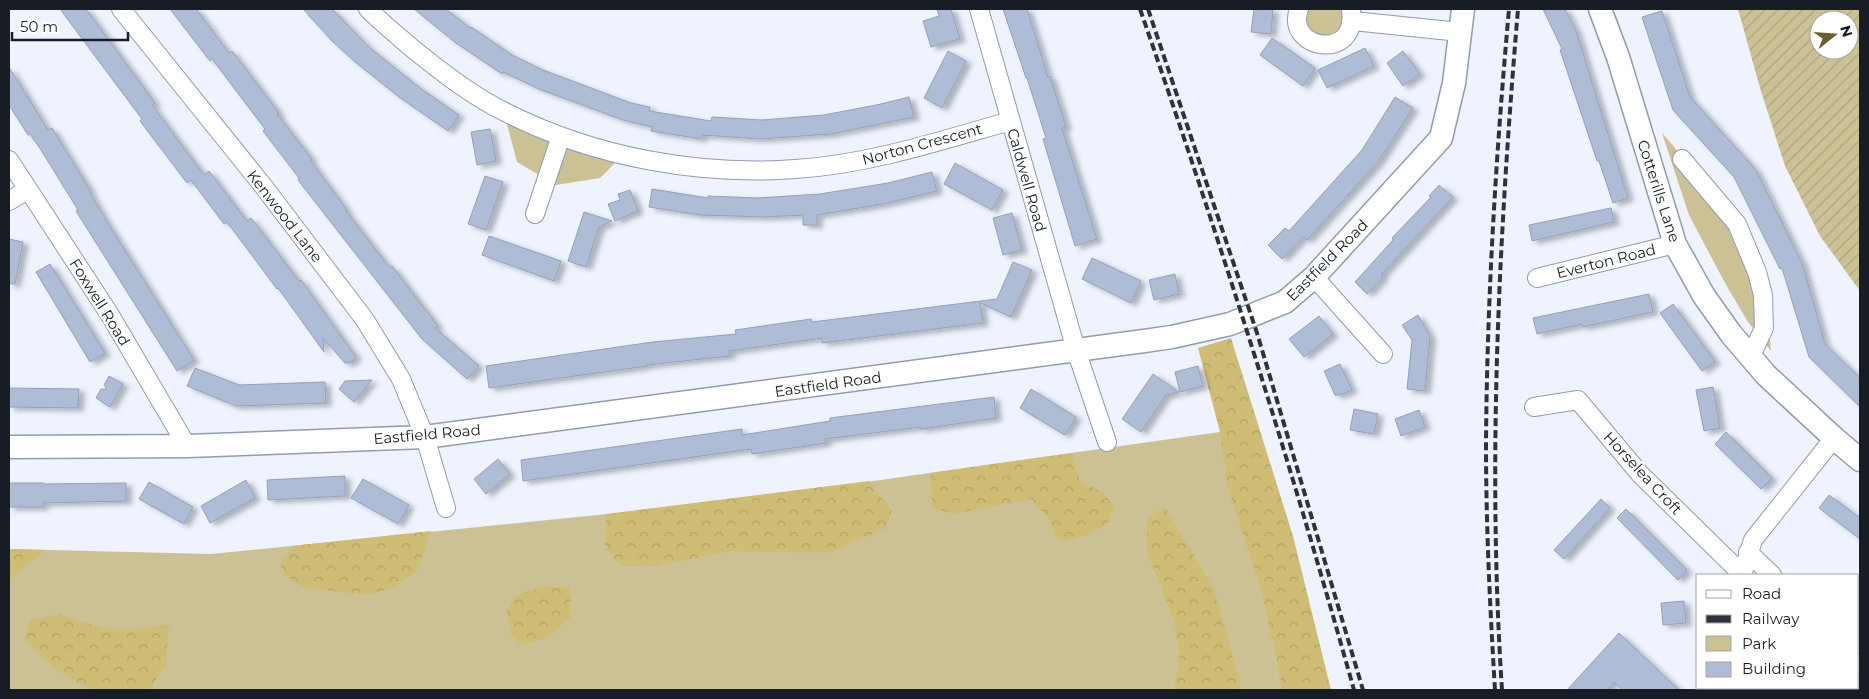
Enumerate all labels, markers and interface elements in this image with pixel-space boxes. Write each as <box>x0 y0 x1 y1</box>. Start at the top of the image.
scale bar <box>12 10 129 42</box>
north arrow <box>1809 10 1859 60</box>
text: 50 m <box>20 17 58 36</box>
text: N <box>1836 23 1857 39</box>
street label: Norton Crescent <box>860 119 984 169</box>
street label: Caldwell Road <box>1003 126 1051 234</box>
street label: Cotterills Lane <box>1633 137 1685 245</box>
street label: Kenwood Lane <box>243 166 327 266</box>
street label: Eastfield Road <box>1282 215 1372 305</box>
street label: Everton Road <box>1554 239 1658 283</box>
street label: Foxwell Road <box>66 255 134 349</box>
street label: Eastfield Road <box>773 367 883 401</box>
street label: Eastfield Road <box>373 420 481 448</box>
street label: Horselea Croft <box>1600 428 1686 518</box>
legend <box>1696 574 1859 689</box>
text: Road <box>1742 584 1781 603</box>
text: Railway <box>1742 609 1800 628</box>
text: Park <box>1742 634 1776 653</box>
text: Building <box>1742 659 1806 678</box>

